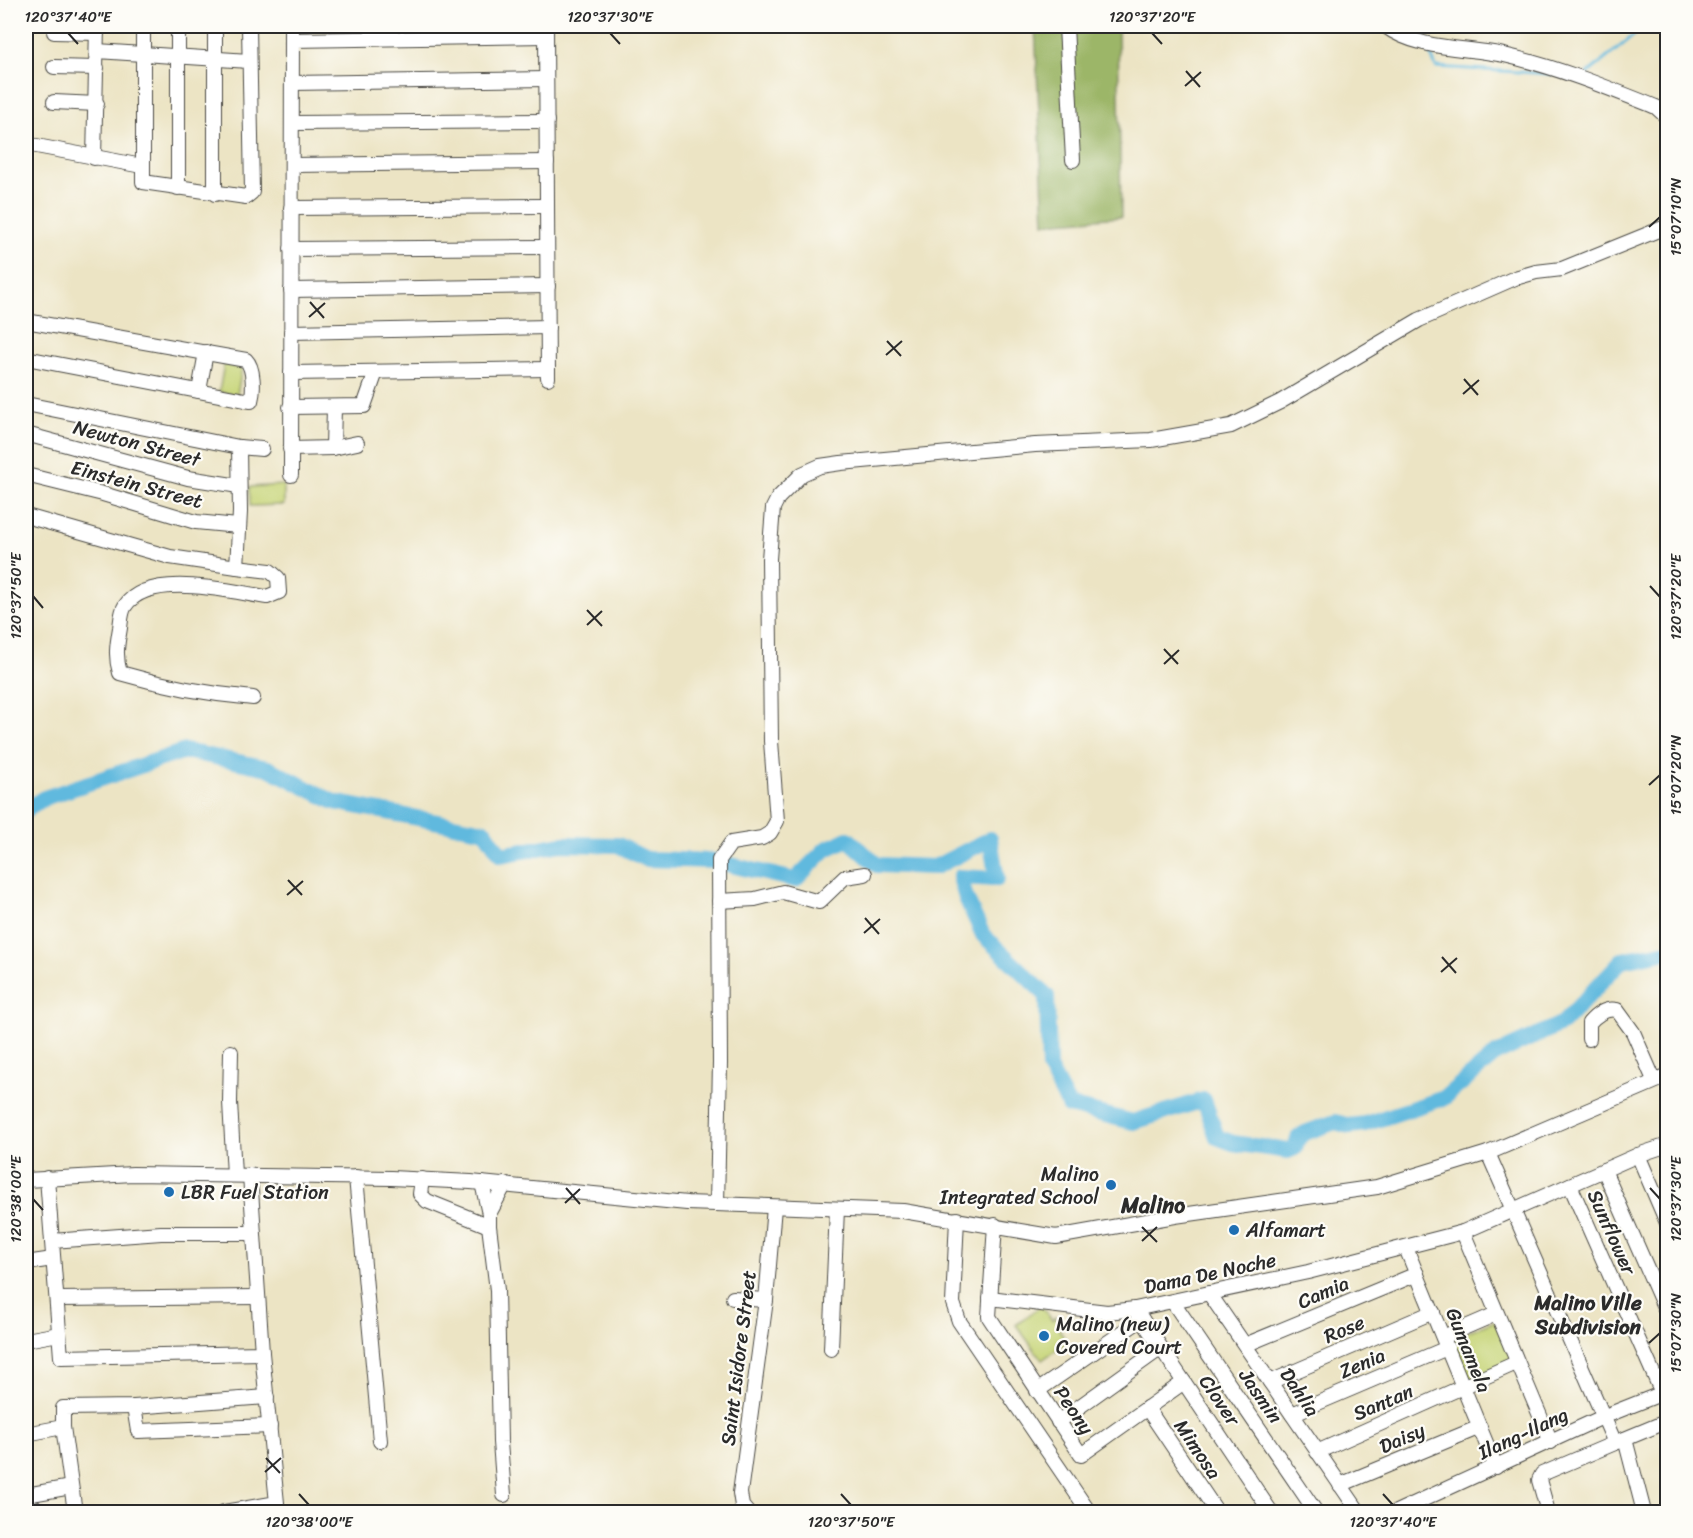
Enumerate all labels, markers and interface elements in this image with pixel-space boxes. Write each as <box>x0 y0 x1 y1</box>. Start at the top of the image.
text: 120°37'40"E <box>25 4 113 30</box>
text: 120°37'30"E <box>567 4 654 30</box>
text: 120°37'20"E <box>1109 4 1197 30</box>
text: 15°07'10"N <box>1663 177 1689 256</box>
street label: Newton Street <box>69 410 205 478</box>
street label: Einstein Street <box>67 450 207 519</box>
text: 120°37'50"E <box>3 551 29 639</box>
text: 120°37'20"E <box>1663 552 1689 640</box>
text: 15°07'20"N <box>1663 734 1689 815</box>
text: 120°38'00"E <box>3 1154 29 1243</box>
text: 120°37'30"E <box>1663 1155 1689 1242</box>
place label: Malino Integrated School <box>939 1157 1099 1215</box>
place label: LBR Fuel Station <box>181 1175 329 1210</box>
marker: Malino Integrated School <box>1104 1178 1118 1192</box>
street label: Sunflower <box>1577 1184 1647 1282</box>
marker: LBR Fuel Station <box>162 1185 176 1199</box>
district label: Malino <box>1120 1186 1185 1225</box>
place label: Alfamart <box>1245 1213 1326 1248</box>
marker: Alfamart <box>1227 1223 1241 1237</box>
street label: Dama De Noche <box>1141 1242 1279 1305</box>
street label: Camia <box>1292 1266 1355 1319</box>
street label: Saint Isidore Street <box>710 1268 767 1448</box>
district label: Malino Ville Subdivision <box>1533 1284 1642 1346</box>
text: 15°07'30"N <box>1663 1292 1689 1373</box>
street label: Gumamela <box>1436 1302 1501 1398</box>
street label: Rose <box>1318 1305 1370 1354</box>
place label: Malino (new) Covered Court <box>1056 1307 1182 1365</box>
marker: Malino (new) Covered Court <box>1037 1329 1051 1343</box>
street label: Zenia <box>1333 1338 1391 1389</box>
street label: Dahlia <box>1270 1360 1329 1424</box>
street label: Jasmin <box>1229 1361 1292 1431</box>
street label: Clover <box>1189 1367 1250 1434</box>
street label: Santan <box>1347 1374 1419 1431</box>
street label: Peony <box>1044 1378 1103 1443</box>
street label: Ilang-Ilang <box>1471 1397 1574 1470</box>
street label: Mimosa <box>1164 1412 1231 1487</box>
street label: Daisy <box>1374 1413 1431 1464</box>
text: 120°38'00"E <box>265 1509 354 1535</box>
text: 120°37'50"E <box>808 1509 896 1535</box>
text: 120°37'40"E <box>1350 1509 1438 1535</box>

